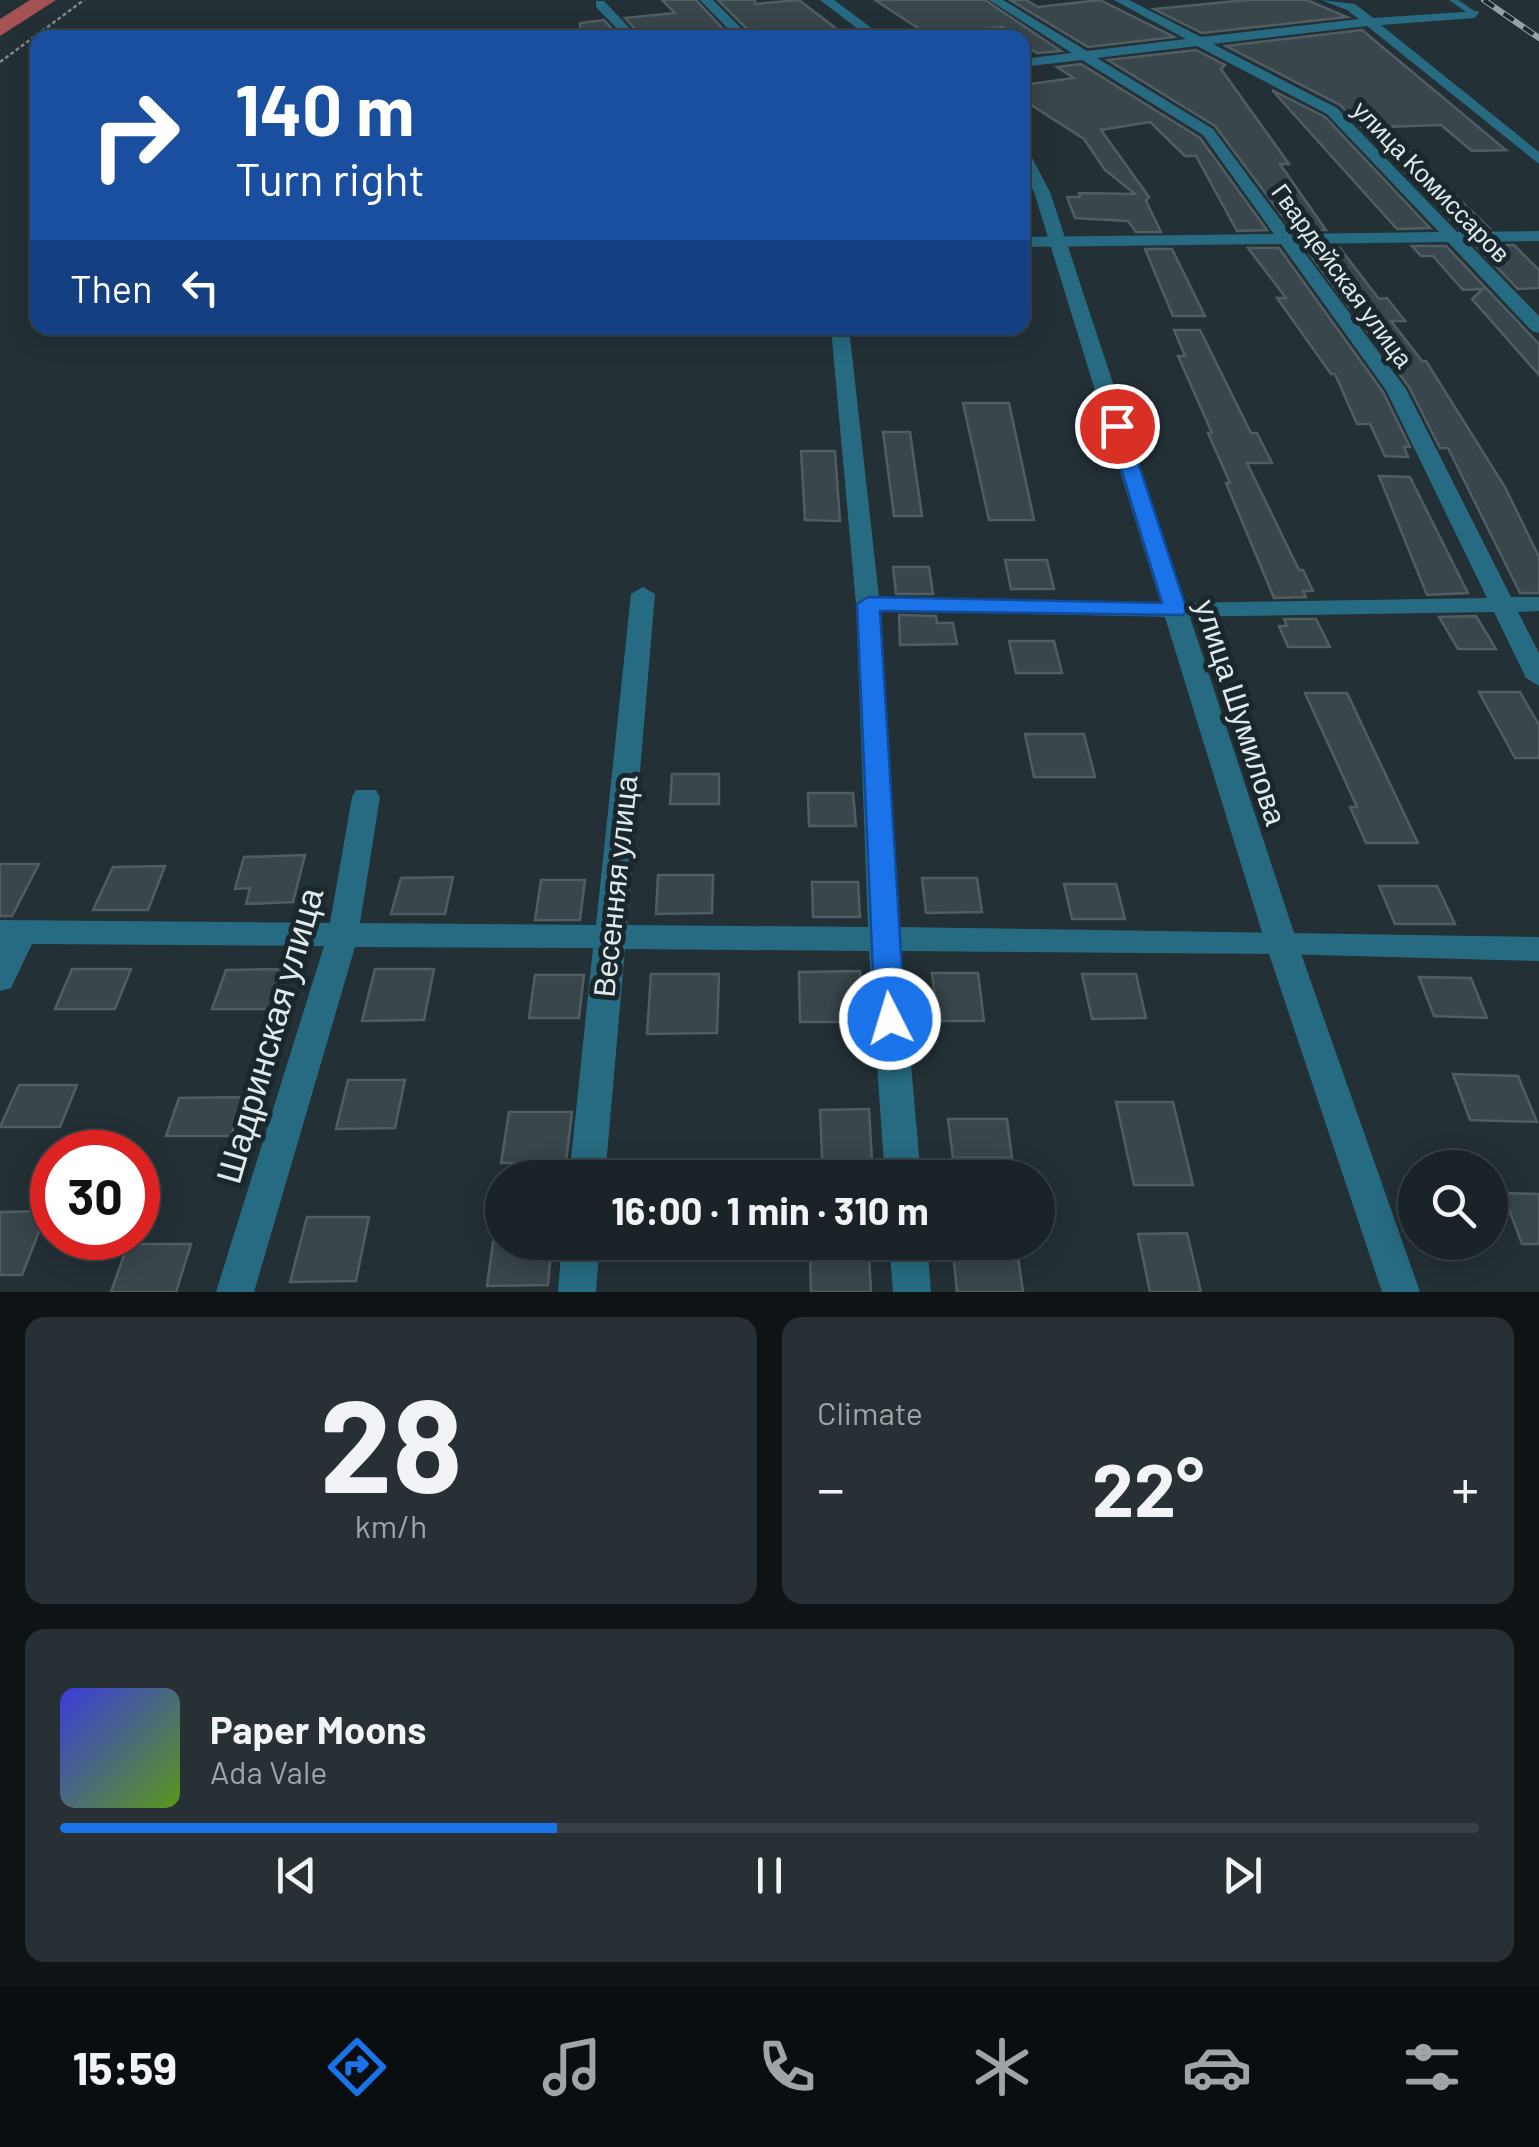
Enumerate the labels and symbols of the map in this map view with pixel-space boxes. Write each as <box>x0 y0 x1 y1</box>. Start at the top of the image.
street label: улица Комиссаров <box>1347 94 1517 268</box>
street label: Гвардейская улица <box>1266 177 1420 373</box>
pin <box>1075 384 1160 469</box>
street label: улица Шумилова <box>1189 595 1295 830</box>
street label: Весенняя улица <box>584 773 644 999</box>
street label: Шадринская улица <box>206 882 330 1188</box>
position arrow <box>838 967 942 1071</box>
speed limit sign: 30 <box>30 1130 160 1260</box>

